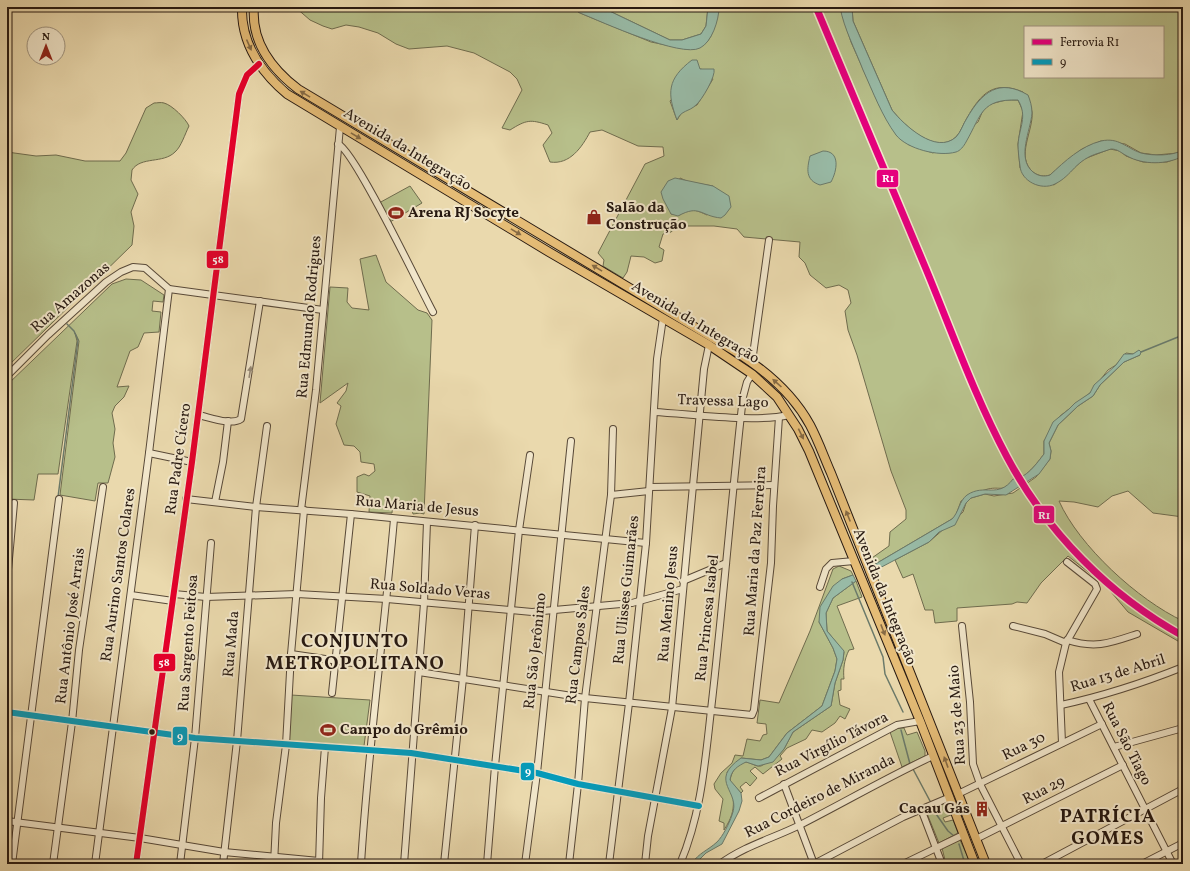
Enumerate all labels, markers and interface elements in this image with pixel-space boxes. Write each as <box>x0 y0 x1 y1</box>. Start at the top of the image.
north arrow <box>26 26 66 66</box>
legend <box>1024 26 1164 78</box>
text: N <box>42 30 50 45</box>
text: Ferrovia R1 <box>1060 35 1119 51</box>
one-way arrow <box>247 39 253 51</box>
text: 9 <box>1060 55 1066 71</box>
one-way arrow <box>299 90 311 97</box>
street label: Avenida da Integração <box>339 103 475 197</box>
one-way arrow <box>350 133 362 140</box>
line badge: R1 <box>876 169 899 188</box>
text: R1 <box>882 172 894 187</box>
place label: Salão da Construção <box>606 198 687 236</box>
place label: Arena RJ Socyte <box>408 203 519 224</box>
sports icon: Arena RJ Socyte <box>387 204 405 222</box>
shop icon: Salão da Construção <box>585 208 603 226</box>
one-way arrow <box>510 229 522 236</box>
street label: Rua Edmundo Rodrigues <box>292 235 328 399</box>
line badge: 58 <box>206 250 229 269</box>
text: 58 <box>212 253 224 268</box>
street label: Rua Amazonas <box>27 258 115 338</box>
one-way arrow <box>591 265 603 272</box>
street label: Avenida da Integração <box>627 276 763 370</box>
one-way arrow <box>247 366 253 378</box>
one-way arrow <box>772 378 782 388</box>
street label: Travessa Lago <box>677 390 769 414</box>
street label: Rua Padre Cícero <box>161 402 197 516</box>
one-way arrow <box>798 429 804 440</box>
street label: Rua Maria da Paz Ferreira <box>740 465 772 637</box>
street label: Rua Aurino Santos Colares <box>96 487 142 663</box>
street label: Rua Maria de Jesus <box>354 491 480 523</box>
line badge: R1 <box>1033 505 1055 524</box>
text: R1 <box>1038 509 1050 524</box>
one-way arrow <box>845 511 851 522</box>
street label: Rua Ulisses Guimarães <box>609 514 645 666</box>
street label: Avenida da Integração <box>847 525 921 669</box>
street label: Rua Menino Jesus <box>653 545 685 663</box>
street label: Rua Antônio José Arrais <box>51 547 91 705</box>
street label: Rua Princesa Isabel <box>691 554 725 682</box>
street label: Rua Sargento Feitosa <box>174 574 204 712</box>
street label: Rua Soldado Veras <box>369 574 491 606</box>
street label: Rua Campos Sales <box>561 584 597 706</box>
street label: Rua São Jerônimo <box>519 592 553 710</box>
street label: Rua Mada <box>219 610 245 678</box>
one-way arrow <box>880 624 886 636</box>
district label: CONJUNTO METROPOLITANO <box>265 629 445 677</box>
street label: Rua 13 de Abril <box>1068 650 1168 698</box>
line badge: 58 <box>153 653 176 672</box>
text: 58 <box>158 656 170 671</box>
street label: Rua 23 de Maio <box>944 664 972 766</box>
street label: Rua São Tiago <box>1096 699 1156 789</box>
street label: Rua Virgílio Távora <box>772 707 892 783</box>
place label: Campo do Grêmio <box>340 720 468 741</box>
sports icon: Campo do Grêmio <box>319 721 337 739</box>
line badge: 9 <box>172 726 188 746</box>
unlabelled marker <box>147 727 157 737</box>
street label: Rua 30 <box>999 728 1049 766</box>
text: 9 <box>177 730 183 745</box>
street label: Rua Cordeiro de Miranda <box>741 750 899 844</box>
one-way arrow <box>943 756 949 768</box>
line badge: 9 <box>520 762 535 781</box>
text: 9 <box>525 765 531 780</box>
street label: Rua 29 <box>1019 771 1069 811</box>
place label: Cacau Gás <box>899 799 970 820</box>
building icon: Cacau Gás <box>973 800 991 818</box>
district label: PATRÍCIA GOMES <box>1060 804 1156 852</box>

